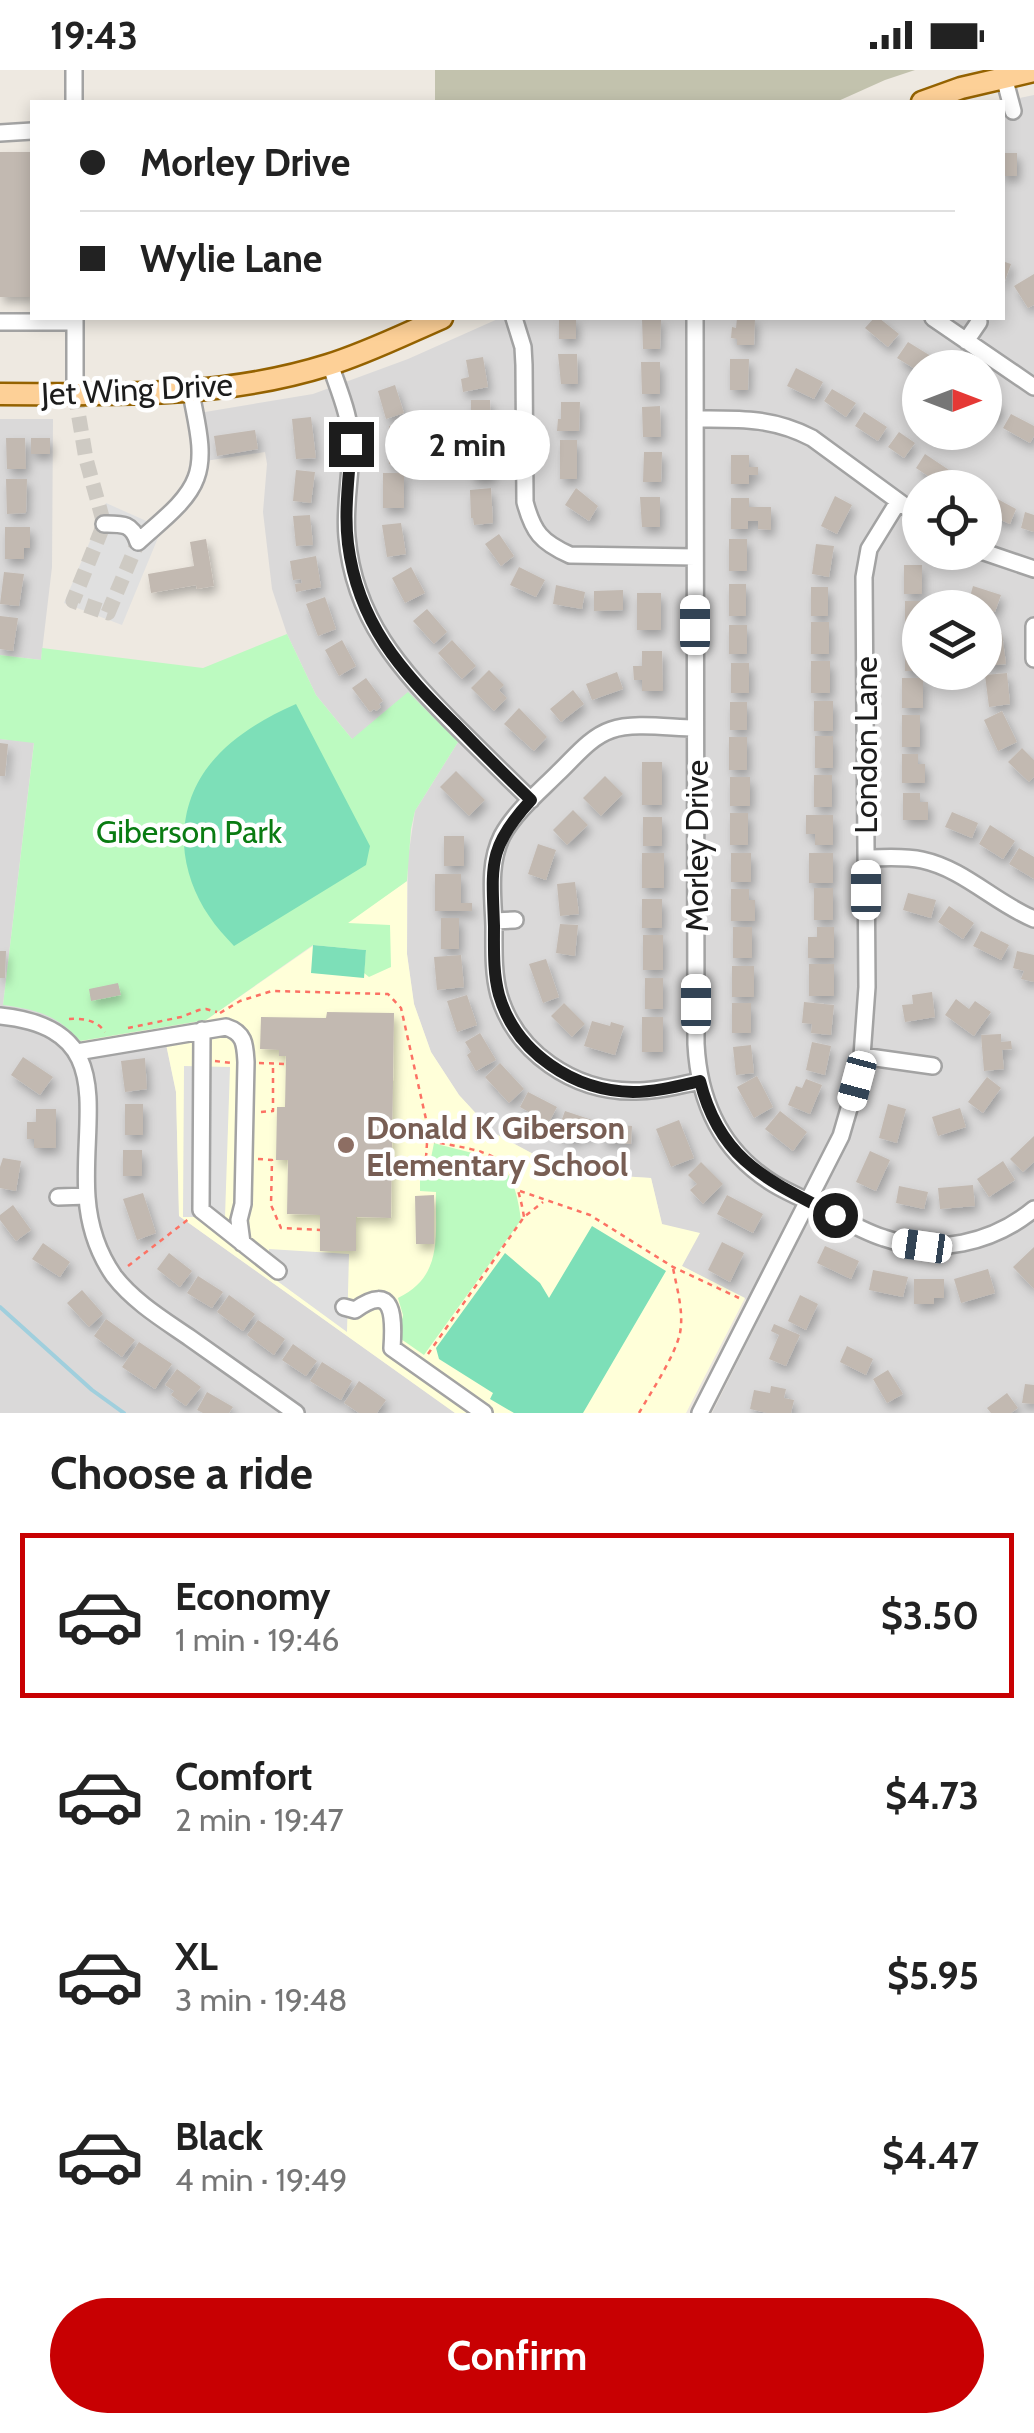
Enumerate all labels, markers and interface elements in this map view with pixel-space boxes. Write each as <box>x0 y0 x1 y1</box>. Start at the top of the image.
text: 19:43 <box>50 12 138 59</box>
text: Morley Drive <box>140 139 350 186</box>
text: Wylie Lane <box>140 235 322 282</box>
north arrow <box>902 350 1002 450</box>
map controls <box>902 350 1002 690</box>
street label: Jet Wing Drive <box>39 365 234 414</box>
callout: 2 min <box>386 409 551 479</box>
route end <box>329 422 374 467</box>
text: 2 min <box>429 425 506 464</box>
button: locate <box>902 470 1002 570</box>
button: layers <box>902 590 1002 690</box>
car <box>680 595 710 655</box>
street label: London Lane <box>846 656 885 834</box>
street label: Morley Drive <box>677 760 716 932</box>
park label: Giberson Park <box>96 812 283 851</box>
car <box>851 860 881 920</box>
car <box>681 974 711 1034</box>
car <box>835 1048 879 1114</box>
place label: Donald K Giberson Elementary School <box>366 1108 628 1184</box>
marker: Donald K Giberson Elementary School <box>335 1134 357 1156</box>
route start <box>813 1193 858 1238</box>
car <box>890 1227 954 1265</box>
text: Choose a ride <box>50 1446 313 1500</box>
icon: car <box>55 1571 145 1661</box>
text: Economy <box>175 1573 330 1620</box>
text: $3.50 <box>881 1592 979 1639</box>
text: 1 min · 19:46 <box>175 1620 339 1659</box>
icon: car <box>55 1751 145 1841</box>
text: Comfort <box>175 1753 312 1800</box>
text: $4.73 <box>885 1772 979 1819</box>
text: 2 min · 19:47 <box>175 1800 344 1839</box>
icon: car <box>55 1931 145 2021</box>
text: XL <box>175 1933 218 1980</box>
text: $5.95 <box>887 1952 979 1999</box>
text: 3 min · 19:48 <box>175 1980 347 2019</box>
icon: car <box>55 2111 145 2201</box>
text: Black <box>175 2113 263 2160</box>
text: $4.47 <box>882 2132 979 2179</box>
text: 4 min · 19:49 <box>175 2160 347 2199</box>
button: Confirm <box>50 2298 984 2413</box>

